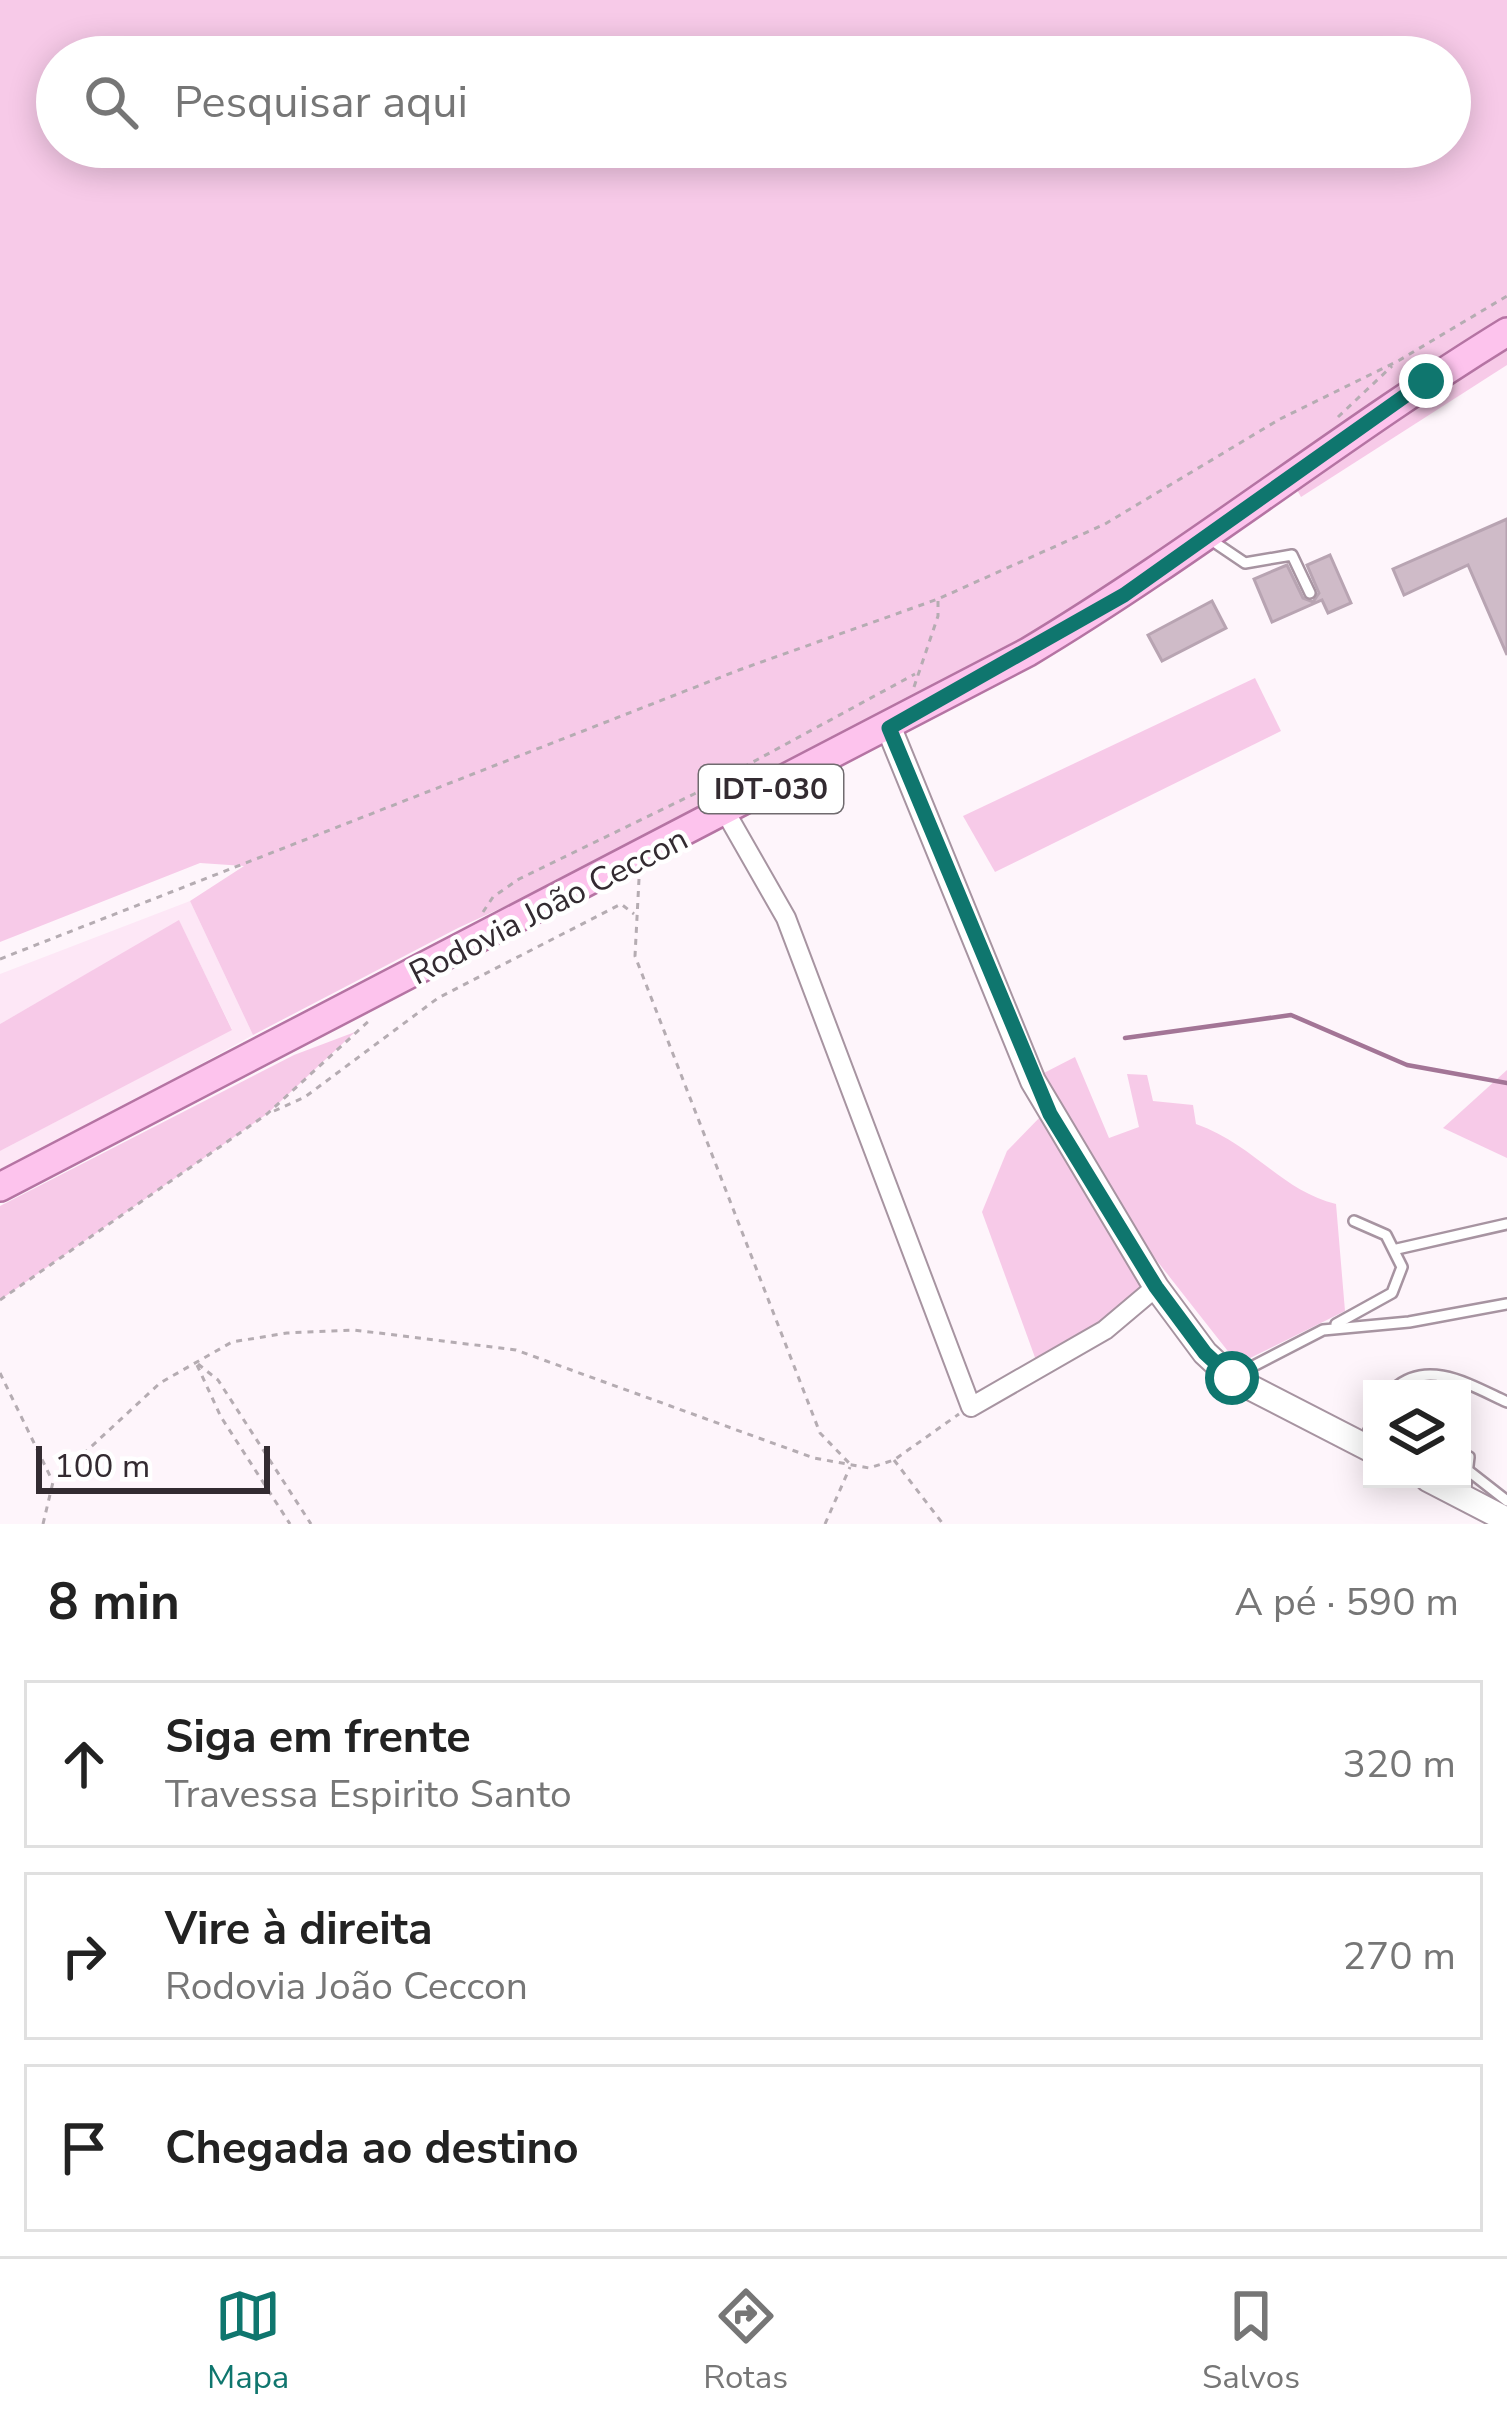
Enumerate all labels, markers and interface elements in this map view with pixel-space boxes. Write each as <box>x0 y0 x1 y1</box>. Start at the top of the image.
search box <box>36 36 1471 168</box>
icon: search <box>78 69 144 135</box>
text: Pesquisar aqui <box>174 72 468 133</box>
route end <box>1399 354 1453 408</box>
road number: IDT-030 <box>699 765 843 813</box>
street label: Rodovia João Ceccon <box>402 817 696 996</box>
route start <box>1205 1351 1259 1405</box>
map controls <box>1363 1380 1471 1488</box>
button: layers <box>1363 1380 1471 1488</box>
scale bar <box>36 1440 270 1493</box>
text: 100 m <box>54 1444 150 1489</box>
text: 8 min <box>48 1567 180 1637</box>
text: A pé · 590 m <box>1235 1576 1459 1629</box>
text: Siga em frente <box>165 1707 471 1768</box>
icon: ahead <box>51 1731 117 1797</box>
text: 320 m <box>1342 1738 1456 1791</box>
text: Travessa Espirito Santo <box>165 1768 572 1821</box>
text: Vire à direita <box>165 1899 433 1960</box>
icon: right <box>51 1923 117 1989</box>
text: 270 m <box>1342 1930 1456 1983</box>
text: Rodovia João Ceccon <box>165 1960 528 2013</box>
icon: arrive <box>51 2115 117 2181</box>
text: Chegada ao destino <box>165 2118 579 2179</box>
tab: Mapa <box>207 2283 289 2400</box>
tab: Rotas <box>703 2283 788 2400</box>
tab: Salvos <box>1202 2283 1300 2400</box>

